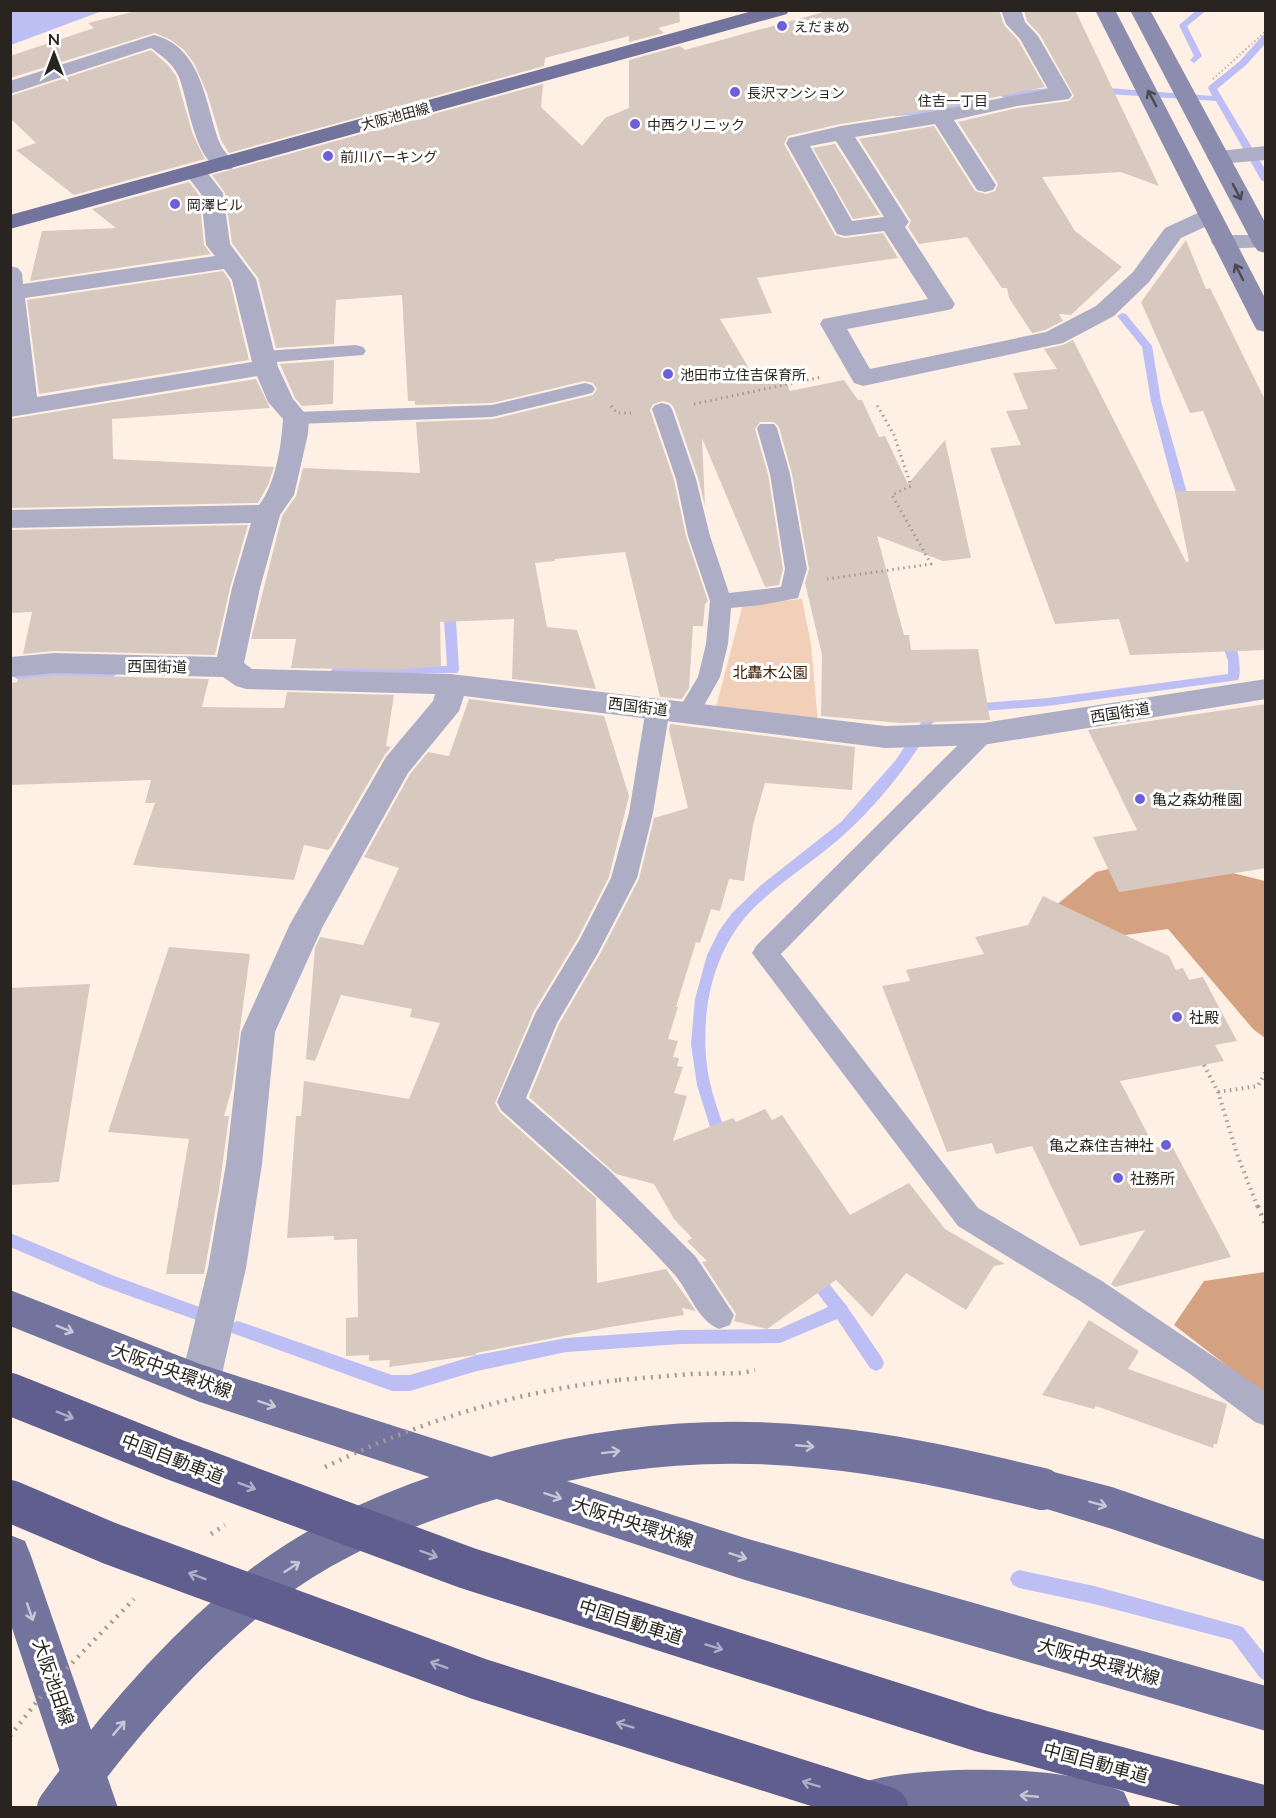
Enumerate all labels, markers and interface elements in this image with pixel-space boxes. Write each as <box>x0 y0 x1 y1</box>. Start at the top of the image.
place label: えだまめ <box>794 18 850 35</box>
marker: えだまめ <box>775 19 789 33</box>
north arrow <box>24 24 84 84</box>
text: N <box>48 29 60 48</box>
place label: 長沢マンション <box>747 84 845 101</box>
marker: 長沢マンション <box>728 85 742 99</box>
one-way arrow <box>1146 90 1158 107</box>
district label: 住吉一丁目 <box>918 92 988 109</box>
street label: 大阪池田線 <box>359 99 431 133</box>
place label: 中西クリニック <box>647 116 745 133</box>
marker: 中西クリニック <box>628 117 642 131</box>
place label: 前川パーキング <box>340 148 438 165</box>
marker: 前川パーキング <box>321 149 335 163</box>
one-way arrow <box>1232 182 1243 200</box>
place label: 岡澤ビル <box>187 196 243 213</box>
marker: 岡澤ビル <box>168 197 182 211</box>
one-way arrow <box>1233 264 1244 282</box>
place label: 池田市立住吉保育所 <box>680 366 806 383</box>
marker: 池田市立住吉保育所 <box>661 367 675 381</box>
street label: 西国街道 <box>127 656 187 676</box>
park label: 北轟木公園 <box>732 663 808 681</box>
street label: 西国街道 <box>607 693 669 719</box>
street label: 西国街道 <box>1089 698 1151 726</box>
place label: 亀之森幼稚園 <box>1152 790 1242 808</box>
marker: 亀之森幼稚園 <box>1133 792 1147 806</box>
place label: 社殿 <box>1189 1008 1219 1026</box>
marker: 社殿 <box>1170 1010 1184 1024</box>
place label: 亀之森住吉神社 <box>1049 1136 1154 1154</box>
marker: 亀之森住吉神社 <box>1159 1138 1173 1152</box>
place label: 社務所 <box>1130 1169 1175 1187</box>
marker: 社務所 <box>1111 1171 1125 1185</box>
one-way arrow <box>55 1324 74 1335</box>
street label: 大阪中央環状線 <box>109 1338 235 1402</box>
one-way arrow <box>257 1399 276 1410</box>
one-way arrow <box>55 1410 74 1421</box>
street label: 中国自動車道 <box>119 1428 227 1488</box>
one-way arrow <box>795 1441 815 1452</box>
one-way arrow <box>600 1446 620 1457</box>
one-way arrow <box>237 1481 255 1492</box>
one-way arrow <box>543 1492 562 1503</box>
street label: 大阪中央環状線 <box>570 1492 696 1552</box>
one-way arrow <box>1088 1499 1107 1511</box>
one-way arrow <box>419 1550 438 1561</box>
one-way arrow <box>728 1552 747 1563</box>
one-way arrow <box>283 1560 300 1572</box>
one-way arrow <box>188 1569 207 1580</box>
street label: 中国自動車道 <box>576 1594 686 1648</box>
one-way arrow <box>25 1602 36 1621</box>
street label: 大阪中央環状線 <box>1035 1633 1163 1689</box>
street label: 大阪池田線 <box>29 1636 79 1728</box>
one-way arrow <box>704 1643 723 1654</box>
one-way arrow <box>430 1658 449 1669</box>
one-way arrow <box>616 1719 635 1730</box>
one-way arrow <box>113 1720 126 1736</box>
street label: 中国自動車道 <box>1041 1737 1151 1787</box>
one-way arrow <box>802 1778 821 1789</box>
one-way arrow <box>1020 1790 1040 1801</box>

